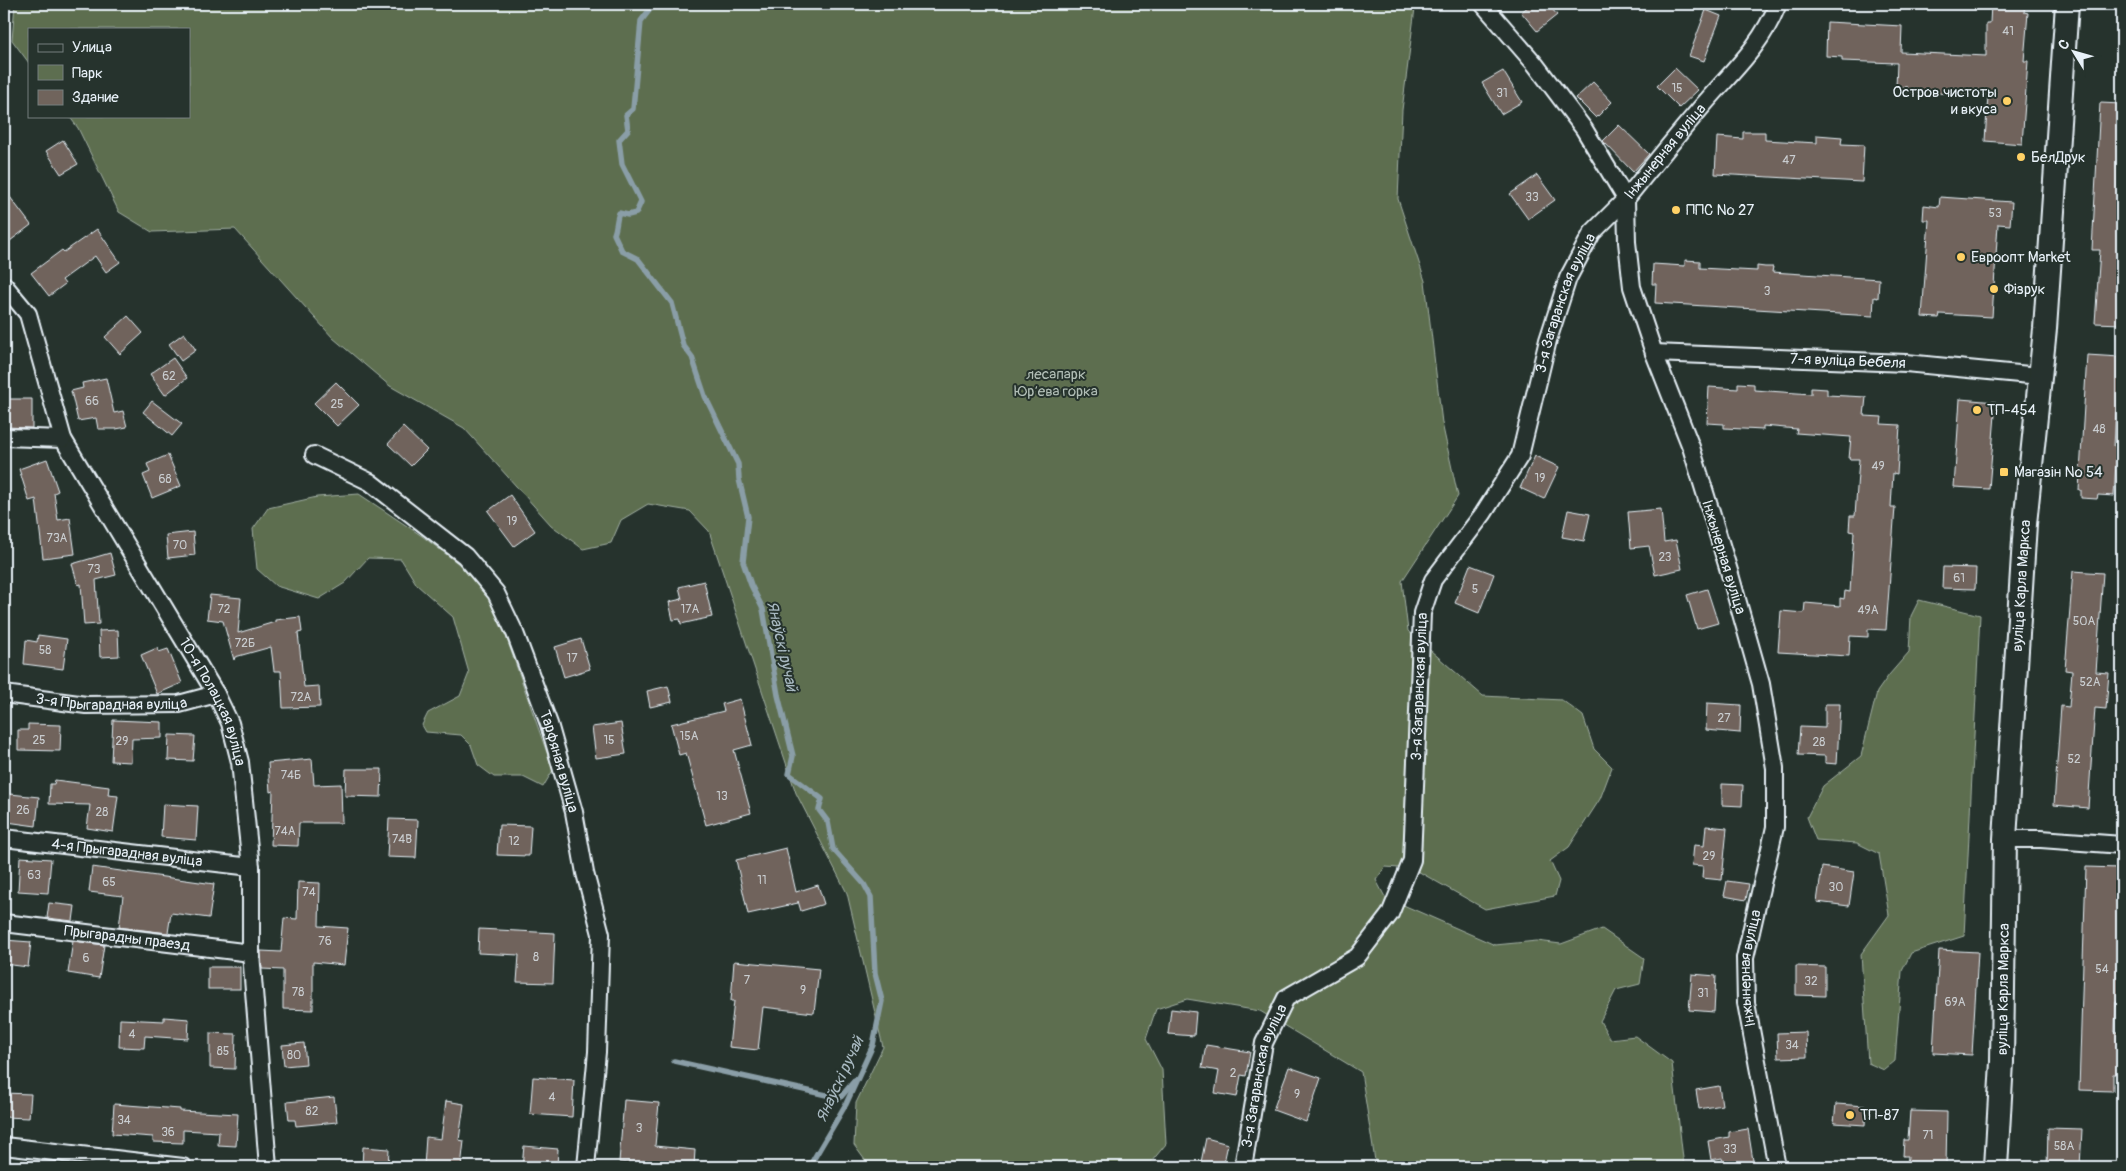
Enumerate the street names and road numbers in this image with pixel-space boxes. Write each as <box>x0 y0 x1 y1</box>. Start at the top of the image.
street label: Інжынерная вуліца <box>1620 100 1710 203</box>
street label: 3-я Загаранская вуліца <box>1531 230 1600 375</box>
street label: 7-я вуліца Бебеля <box>1789 349 1906 373</box>
street label: Інжынерная вуліца <box>1697 498 1750 617</box>
street label: вуліца Карла Маркса <box>2008 519 2035 652</box>
street label: 3-я Загаранская вуліца <box>1407 612 1432 761</box>
street label: 10-я Полацкая вуліца <box>175 635 249 767</box>
street label: 3-я Прыгарадная вуліца <box>35 689 189 715</box>
street label: Тарфяная вуліца <box>535 708 583 815</box>
street label: 4-я Прыгарадная вуліца <box>51 835 204 871</box>
street label: Інжынерная вуліца <box>1736 908 1766 1028</box>
street label: Прыгарадны праезд <box>63 921 191 956</box>
street label: вуліца Карла Маркса <box>1993 923 2014 1055</box>
street label: 3-я Загаранская вуліца <box>1237 1001 1292 1149</box>

